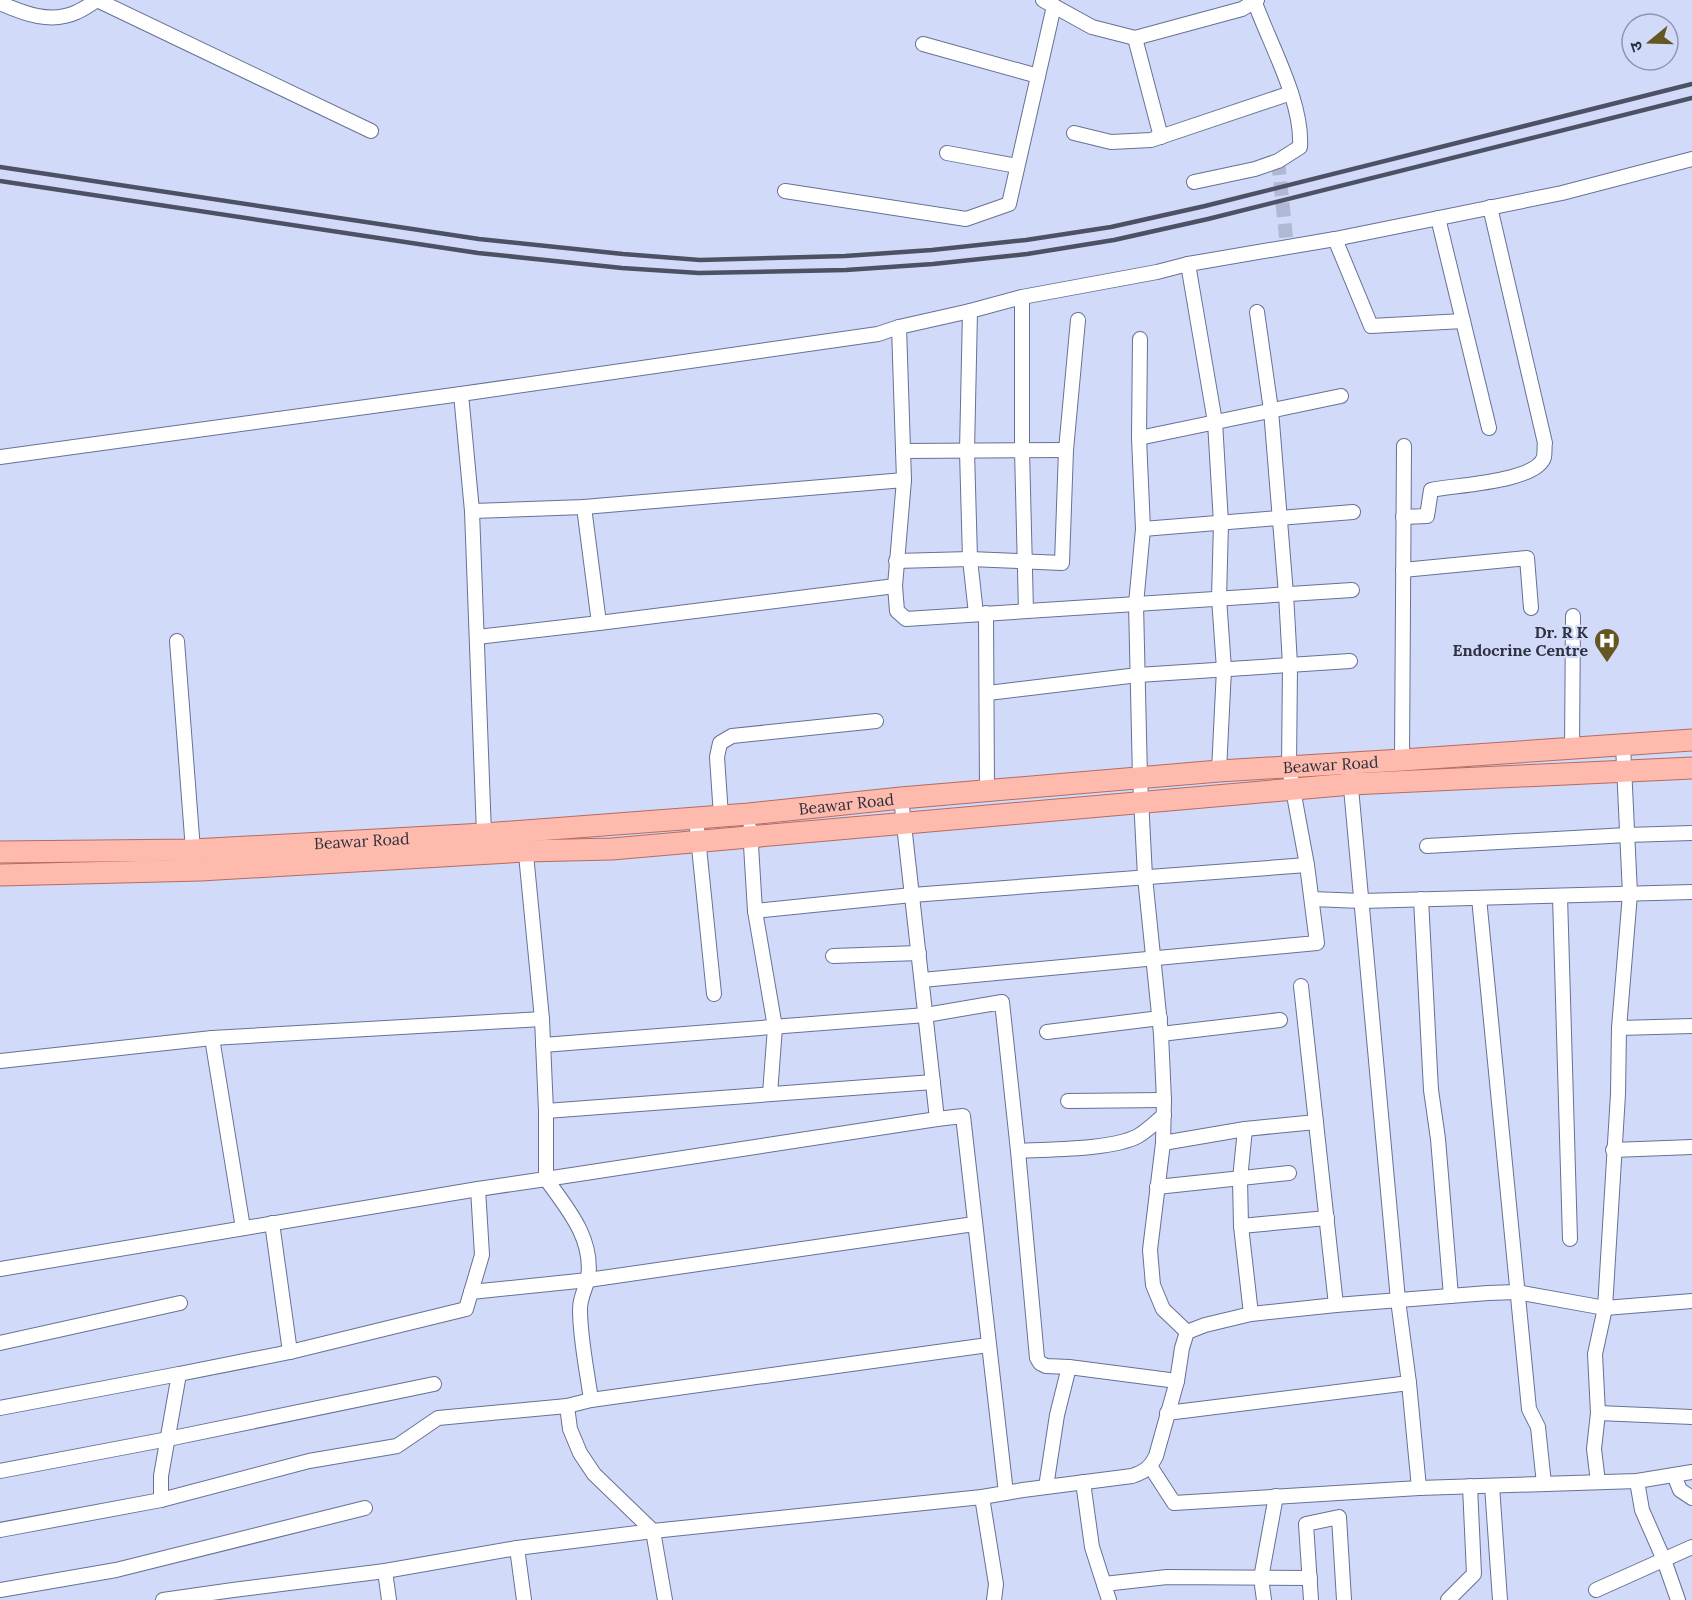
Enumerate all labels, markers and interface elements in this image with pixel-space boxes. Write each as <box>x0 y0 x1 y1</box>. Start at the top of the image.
north arrow <box>1620 12 1680 72</box>
text: उ <box>1625 39 1647 55</box>
place label: Dr. R K Endocrine Centre <box>1453 622 1589 660</box>
hospital icon: Dr. R K Endocrine Centre <box>1592 626 1622 664</box>
street label: Beawar Road <box>1282 751 1379 777</box>
street label: Beawar Road <box>798 789 895 819</box>
street label: Beawar Road <box>313 828 411 853</box>

